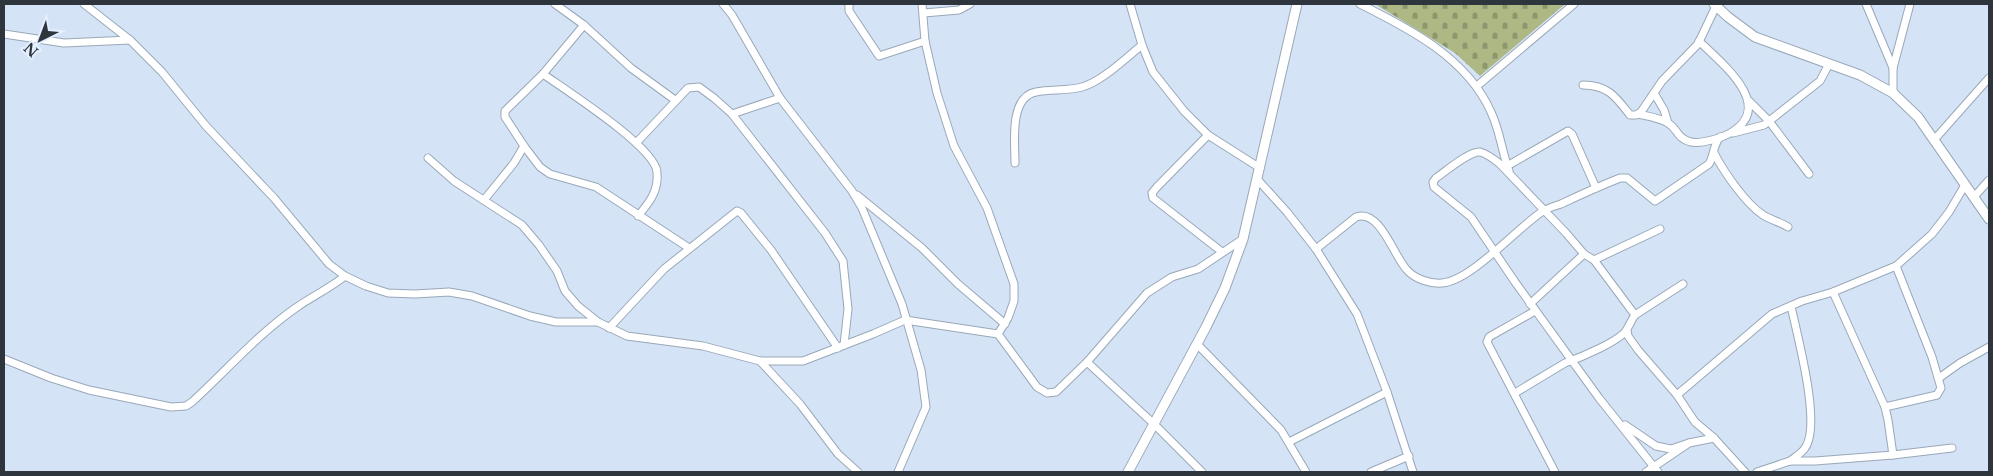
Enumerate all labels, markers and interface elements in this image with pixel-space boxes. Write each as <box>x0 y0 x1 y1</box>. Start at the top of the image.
north arrow <box>15 15 65 65</box>
text: N <box>20 39 42 61</box>

